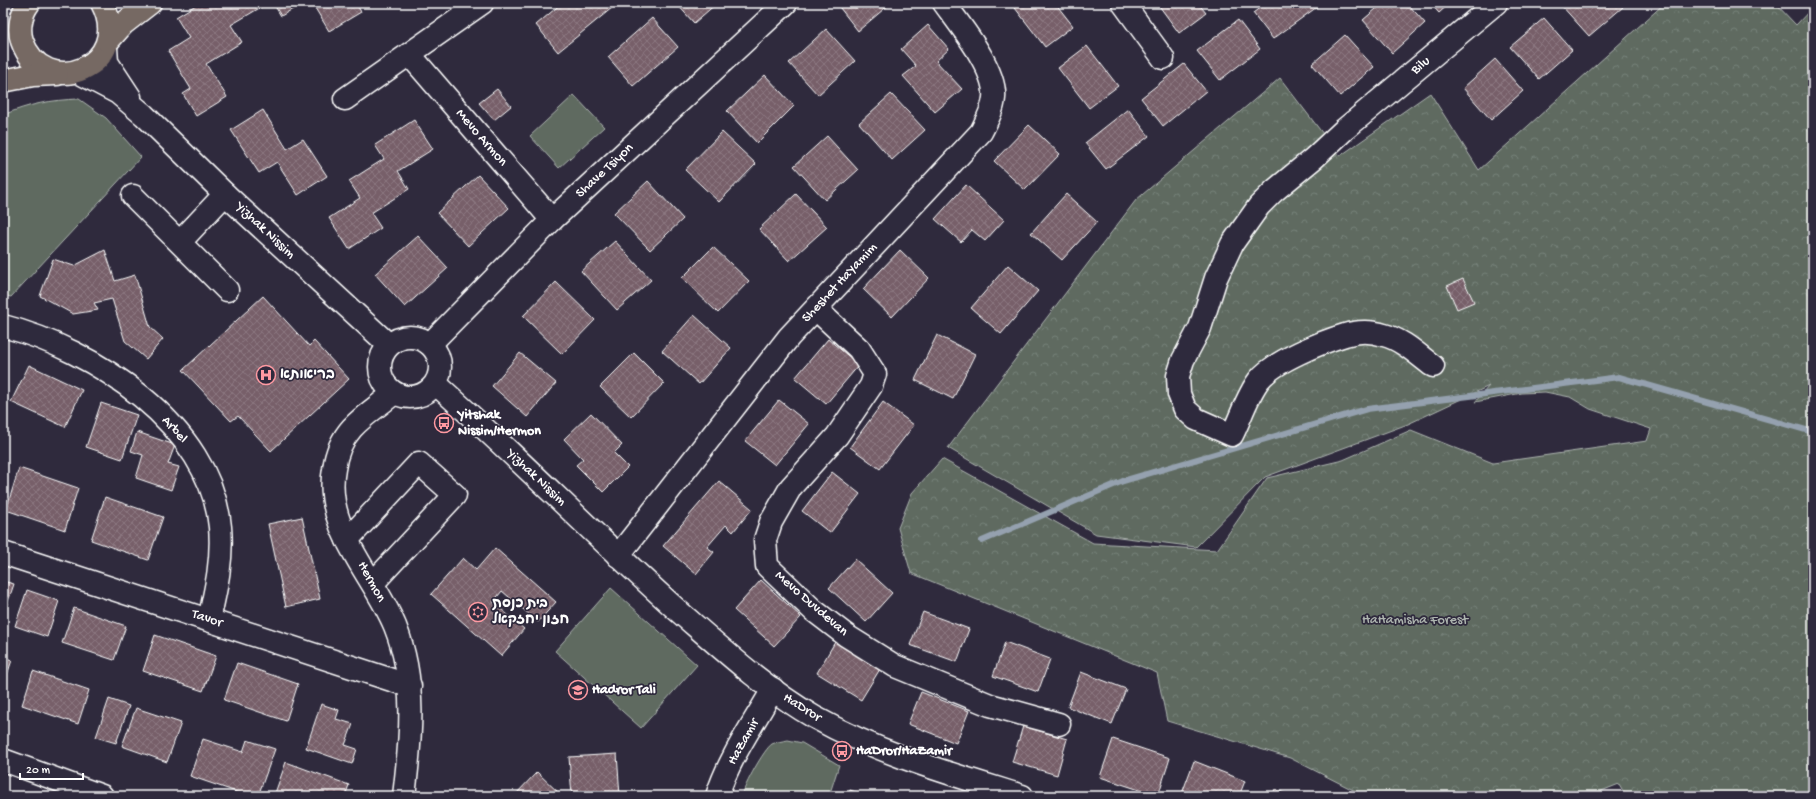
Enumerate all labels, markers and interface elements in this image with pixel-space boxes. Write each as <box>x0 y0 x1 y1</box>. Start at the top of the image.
street label: Bilu <box>1407 53 1434 80</box>
street label: Mevo Armon <box>451 106 511 171</box>
street label: Shave Tsiyon <box>573 140 638 202</box>
street label: Yizhak Nissim <box>230 197 299 263</box>
street label: Sheshet HaYamim <box>799 239 881 327</box>
hospital icon: בריאותא <box>255 364 277 386</box>
place label: בריאותא <box>280 367 335 384</box>
place label: Yitshak Nissim/Hermon <box>456 407 541 440</box>
bus stop icon: Yitshak Nissim/Hermon <box>433 412 455 434</box>
street label: Arbel <box>157 413 191 447</box>
street label: Yizhak Nissim <box>501 444 570 510</box>
street label: Hermon <box>353 559 389 606</box>
street label: Mevo Duvdevan <box>771 568 851 641</box>
place label: בית כנסת חזון יחזקאל <box>492 596 569 629</box>
synagogue icon: בית כנסת חזון יחזקאל <box>467 601 489 623</box>
street label: Tavor <box>188 606 226 632</box>
park label: HaHamisha Forest <box>1362 612 1469 629</box>
school or university icon: Hadror Tali <box>567 679 589 701</box>
place label: Hadror Tali <box>592 682 656 699</box>
street label: HaDror <box>780 690 825 727</box>
street label: HaZamir <box>724 715 764 768</box>
bus stop icon: HaDror/HaZamir <box>831 740 853 762</box>
place label: HaDror/HaZamir <box>856 743 954 760</box>
scale bar <box>20 755 83 781</box>
text: 20 m <box>26 764 51 778</box>

